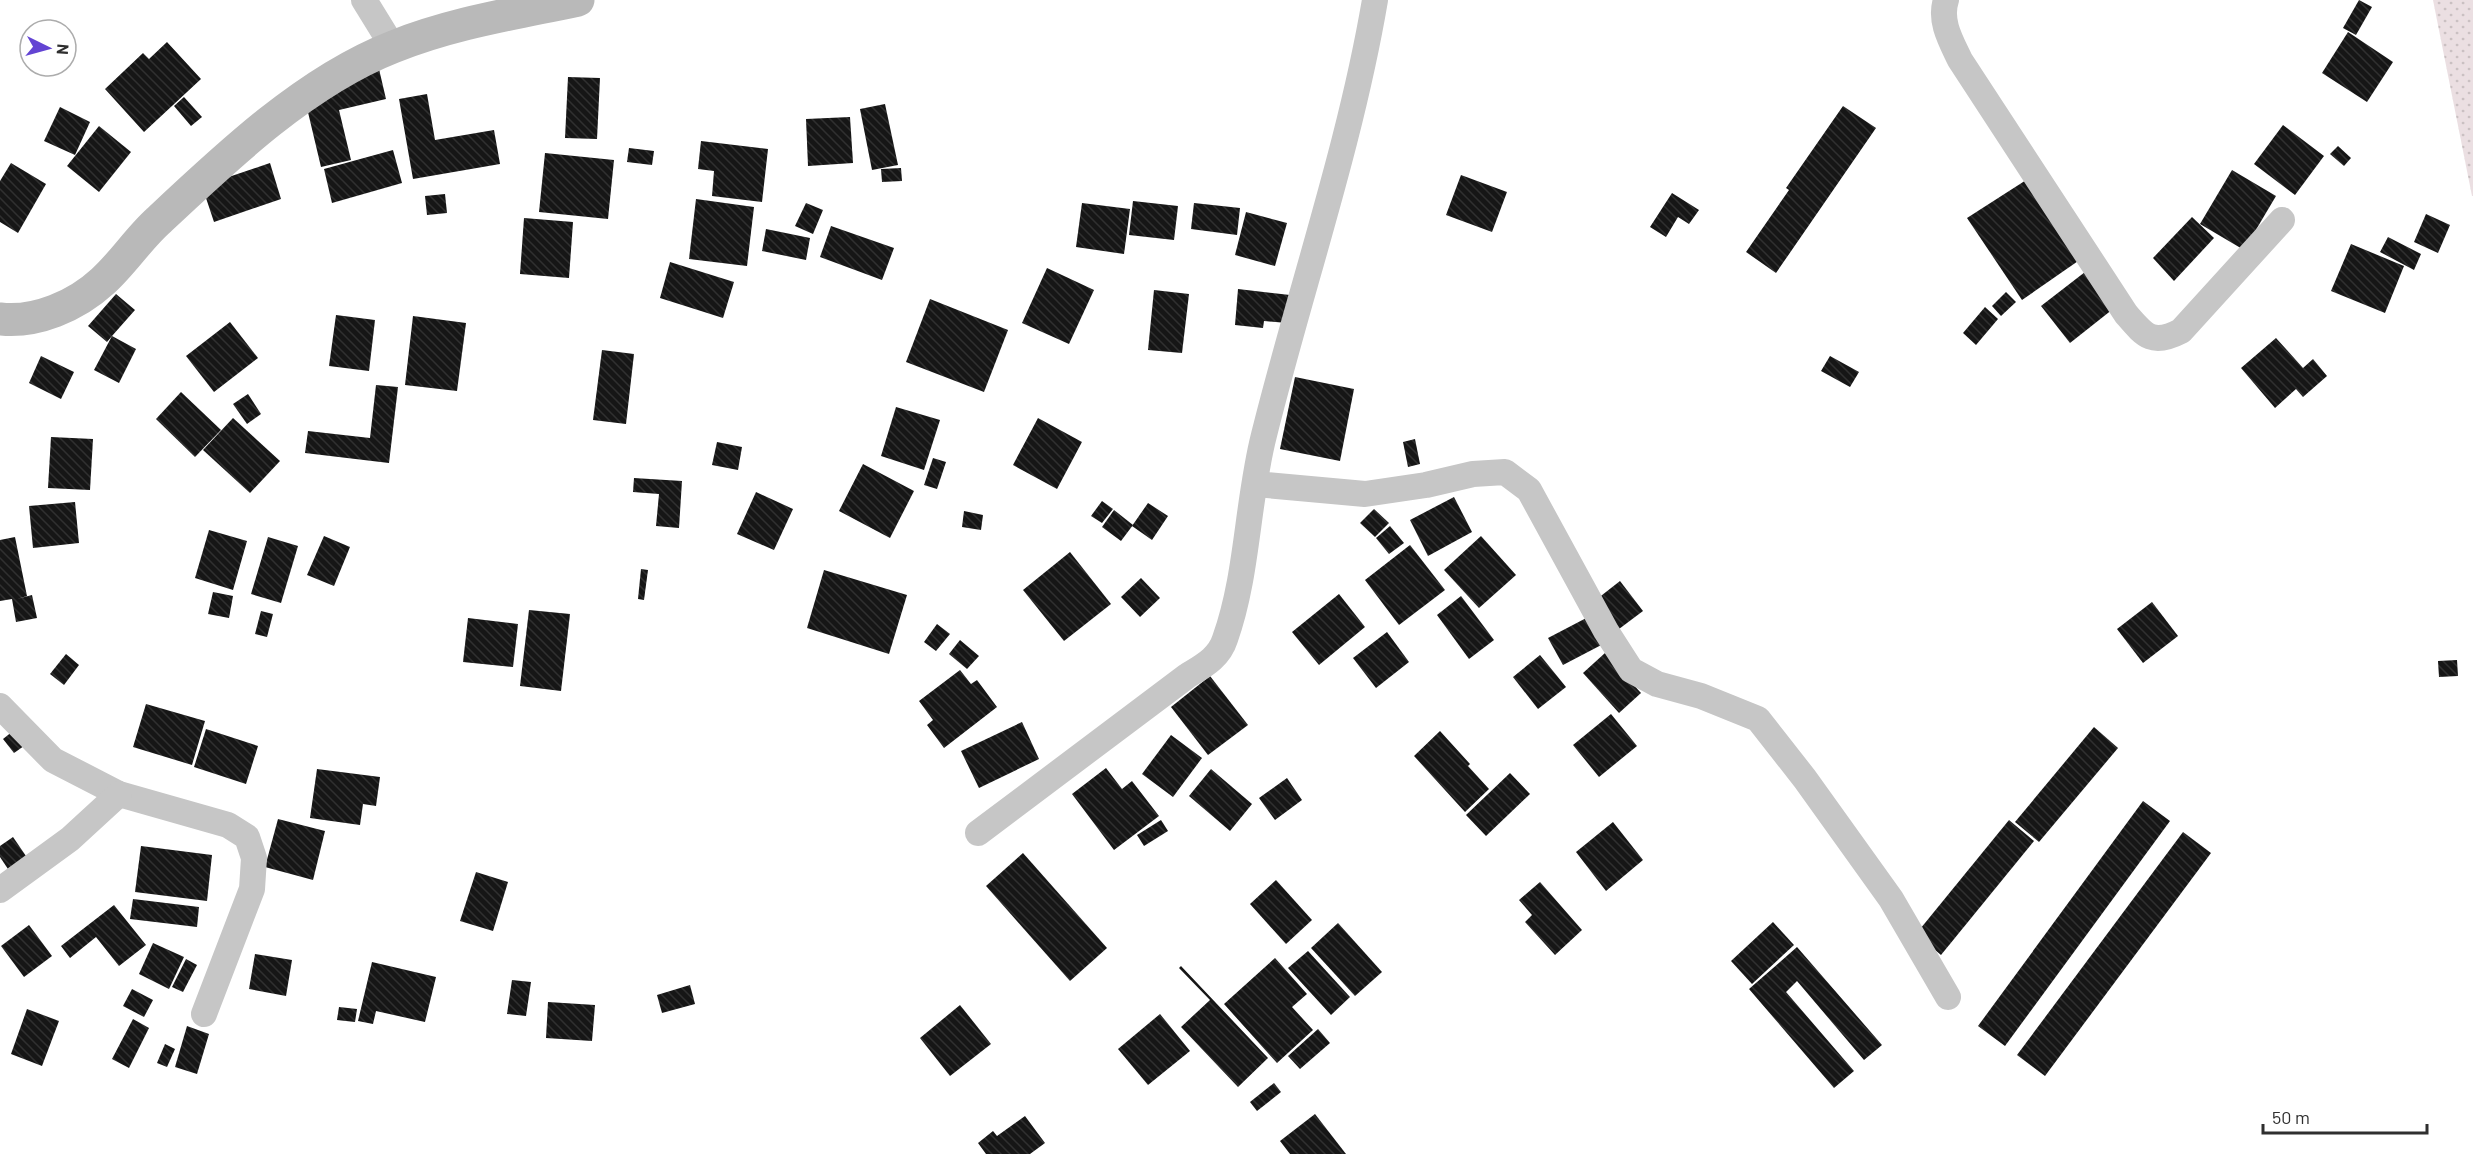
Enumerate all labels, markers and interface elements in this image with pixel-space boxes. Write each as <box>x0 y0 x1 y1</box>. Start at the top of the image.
north arrow <box>18 18 78 78</box>
text: N <box>54 43 73 55</box>
scale bar <box>2263 1097 2426 1135</box>
text: 50 m <box>2272 1106 2310 1128</box>

